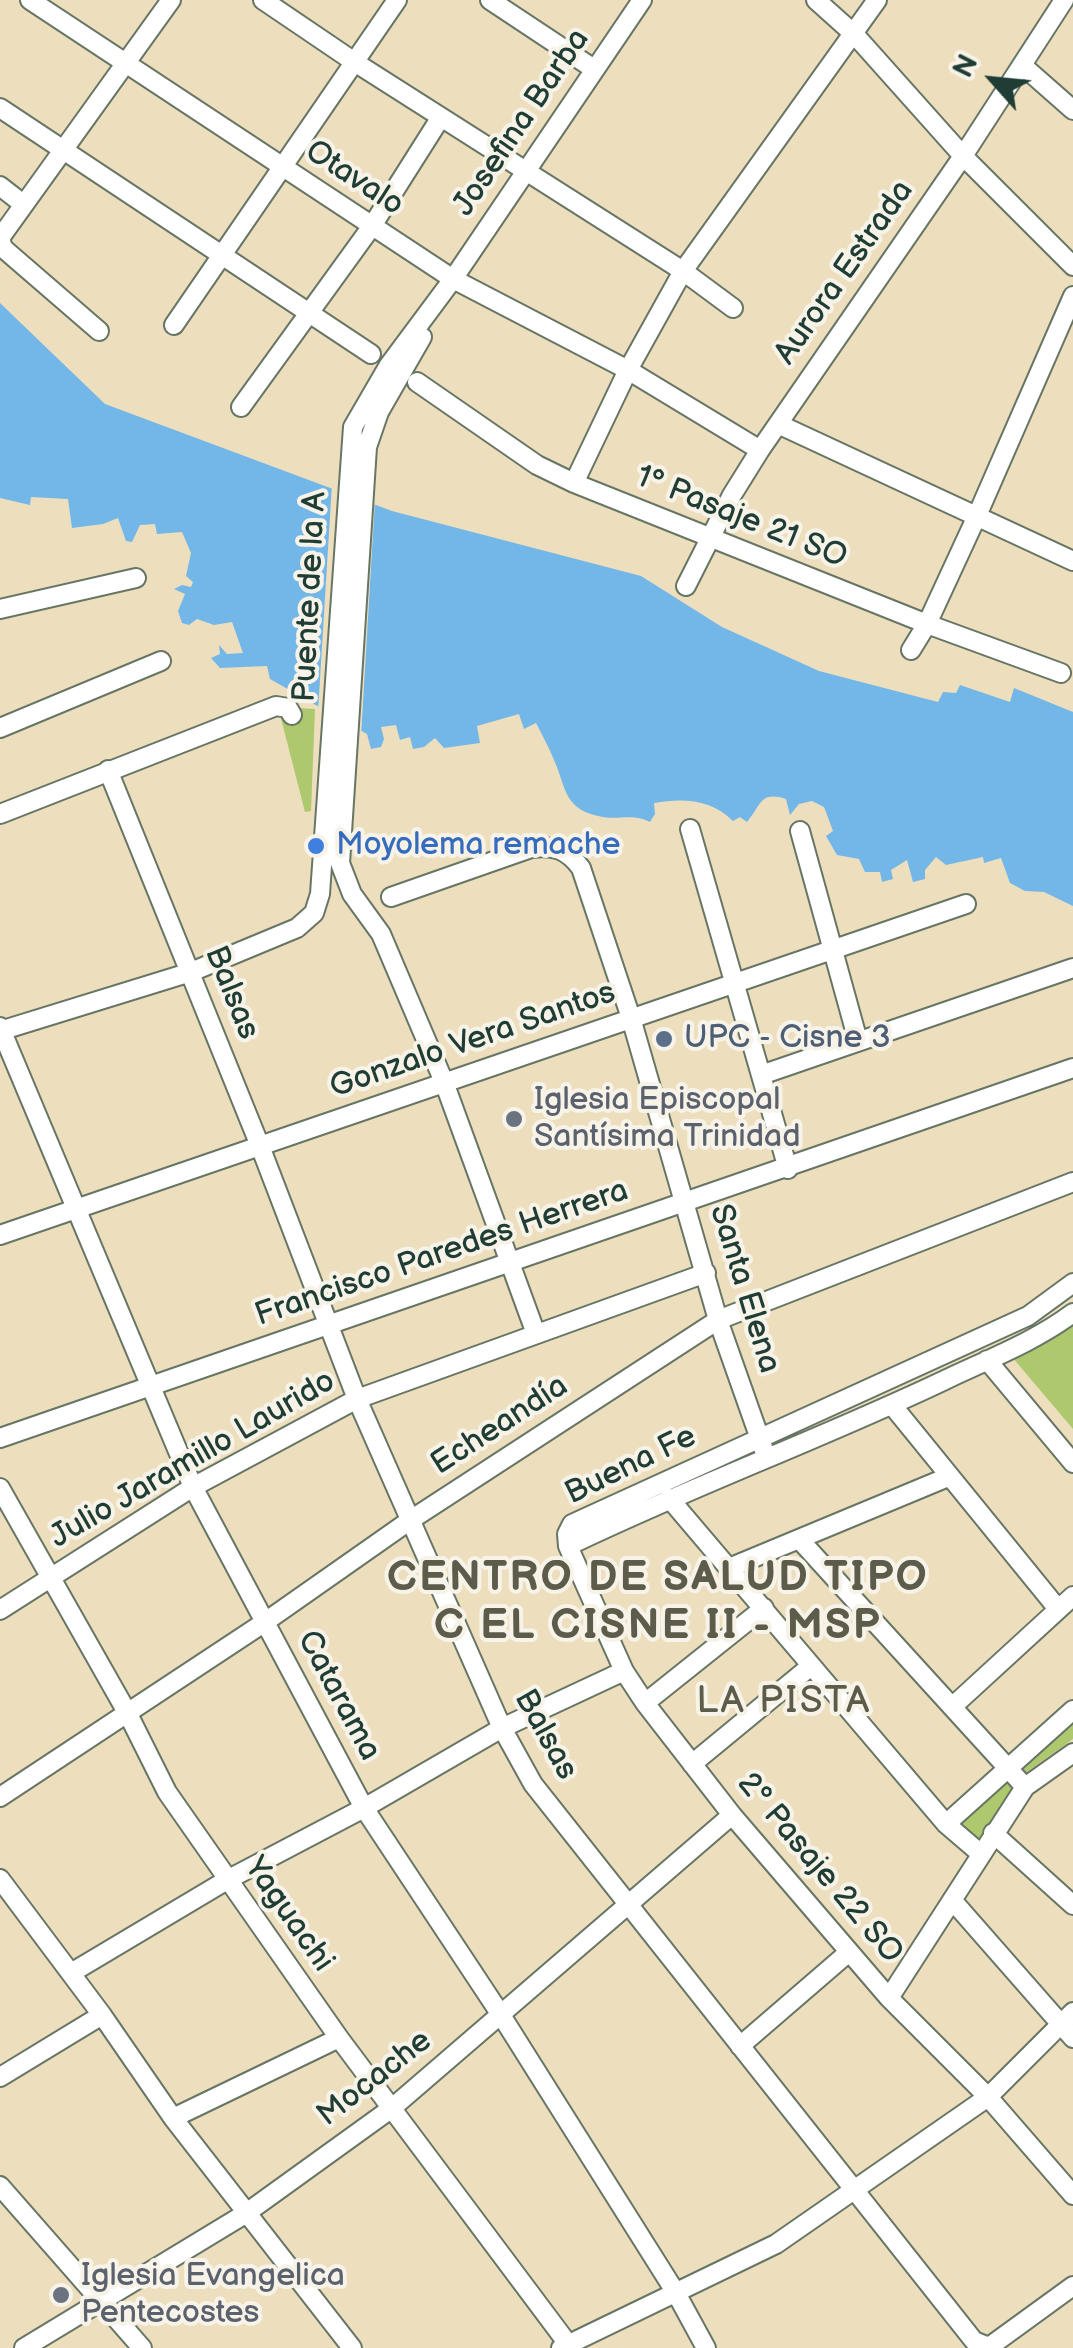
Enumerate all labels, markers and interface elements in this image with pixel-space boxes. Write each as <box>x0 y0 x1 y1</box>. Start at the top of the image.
street label: Josefina Barba <box>445 22 599 224</box>
north arrow <box>943 30 1043 130</box>
text: N <box>946 49 985 83</box>
street label: Otavalo <box>298 133 410 225</box>
street label: Aurora Estrada <box>767 174 923 372</box>
street label: 1º Pasaje 21 SO <box>630 458 852 578</box>
street label: Puente de la A <box>286 491 336 703</box>
place label: Moyolema remache <box>336 827 620 865</box>
marker: Moyolema remache <box>305 835 327 857</box>
street label: Balsas <box>195 941 267 1045</box>
street label: Gonzalo Vera Santos <box>325 974 621 1108</box>
place label: UPC - Cisne 3 <box>684 1020 891 1058</box>
marker: UPC - Cisne 3 <box>653 1028 675 1050</box>
place label: Iglesia Episcopal Santísima Trinidad <box>534 1082 800 1157</box>
marker: Iglesia Episcopal Santísima Trinidad <box>503 1108 525 1130</box>
street label: Francisco Paredes Herrera <box>251 1172 633 1336</box>
street label: Santa Elena <box>700 1200 788 1378</box>
street label: Julio Jaramillo Laurido <box>44 1363 342 1557</box>
street label: Echeandía <box>425 1368 575 1484</box>
street label: Buena Fe <box>559 1418 703 1514</box>
district label: CENTRO DE SALUD TIPO C EL CISNE II - MSP <box>387 1554 929 1652</box>
street label: Catarama <box>288 1625 388 1767</box>
district label: LA PISTA <box>696 1679 872 1725</box>
street label: Balsas <box>505 1683 585 1787</box>
street label: 2º Pasaje 22 SO <box>728 1766 910 1972</box>
street label: Yaguachi <box>235 1850 341 1980</box>
street label: Mocache <box>310 2022 440 2136</box>
place label: Iglesia Evangelica Pentecostes <box>81 2258 345 2333</box>
marker: Iglesia Evangelica Pentecostes <box>50 2284 72 2306</box>

